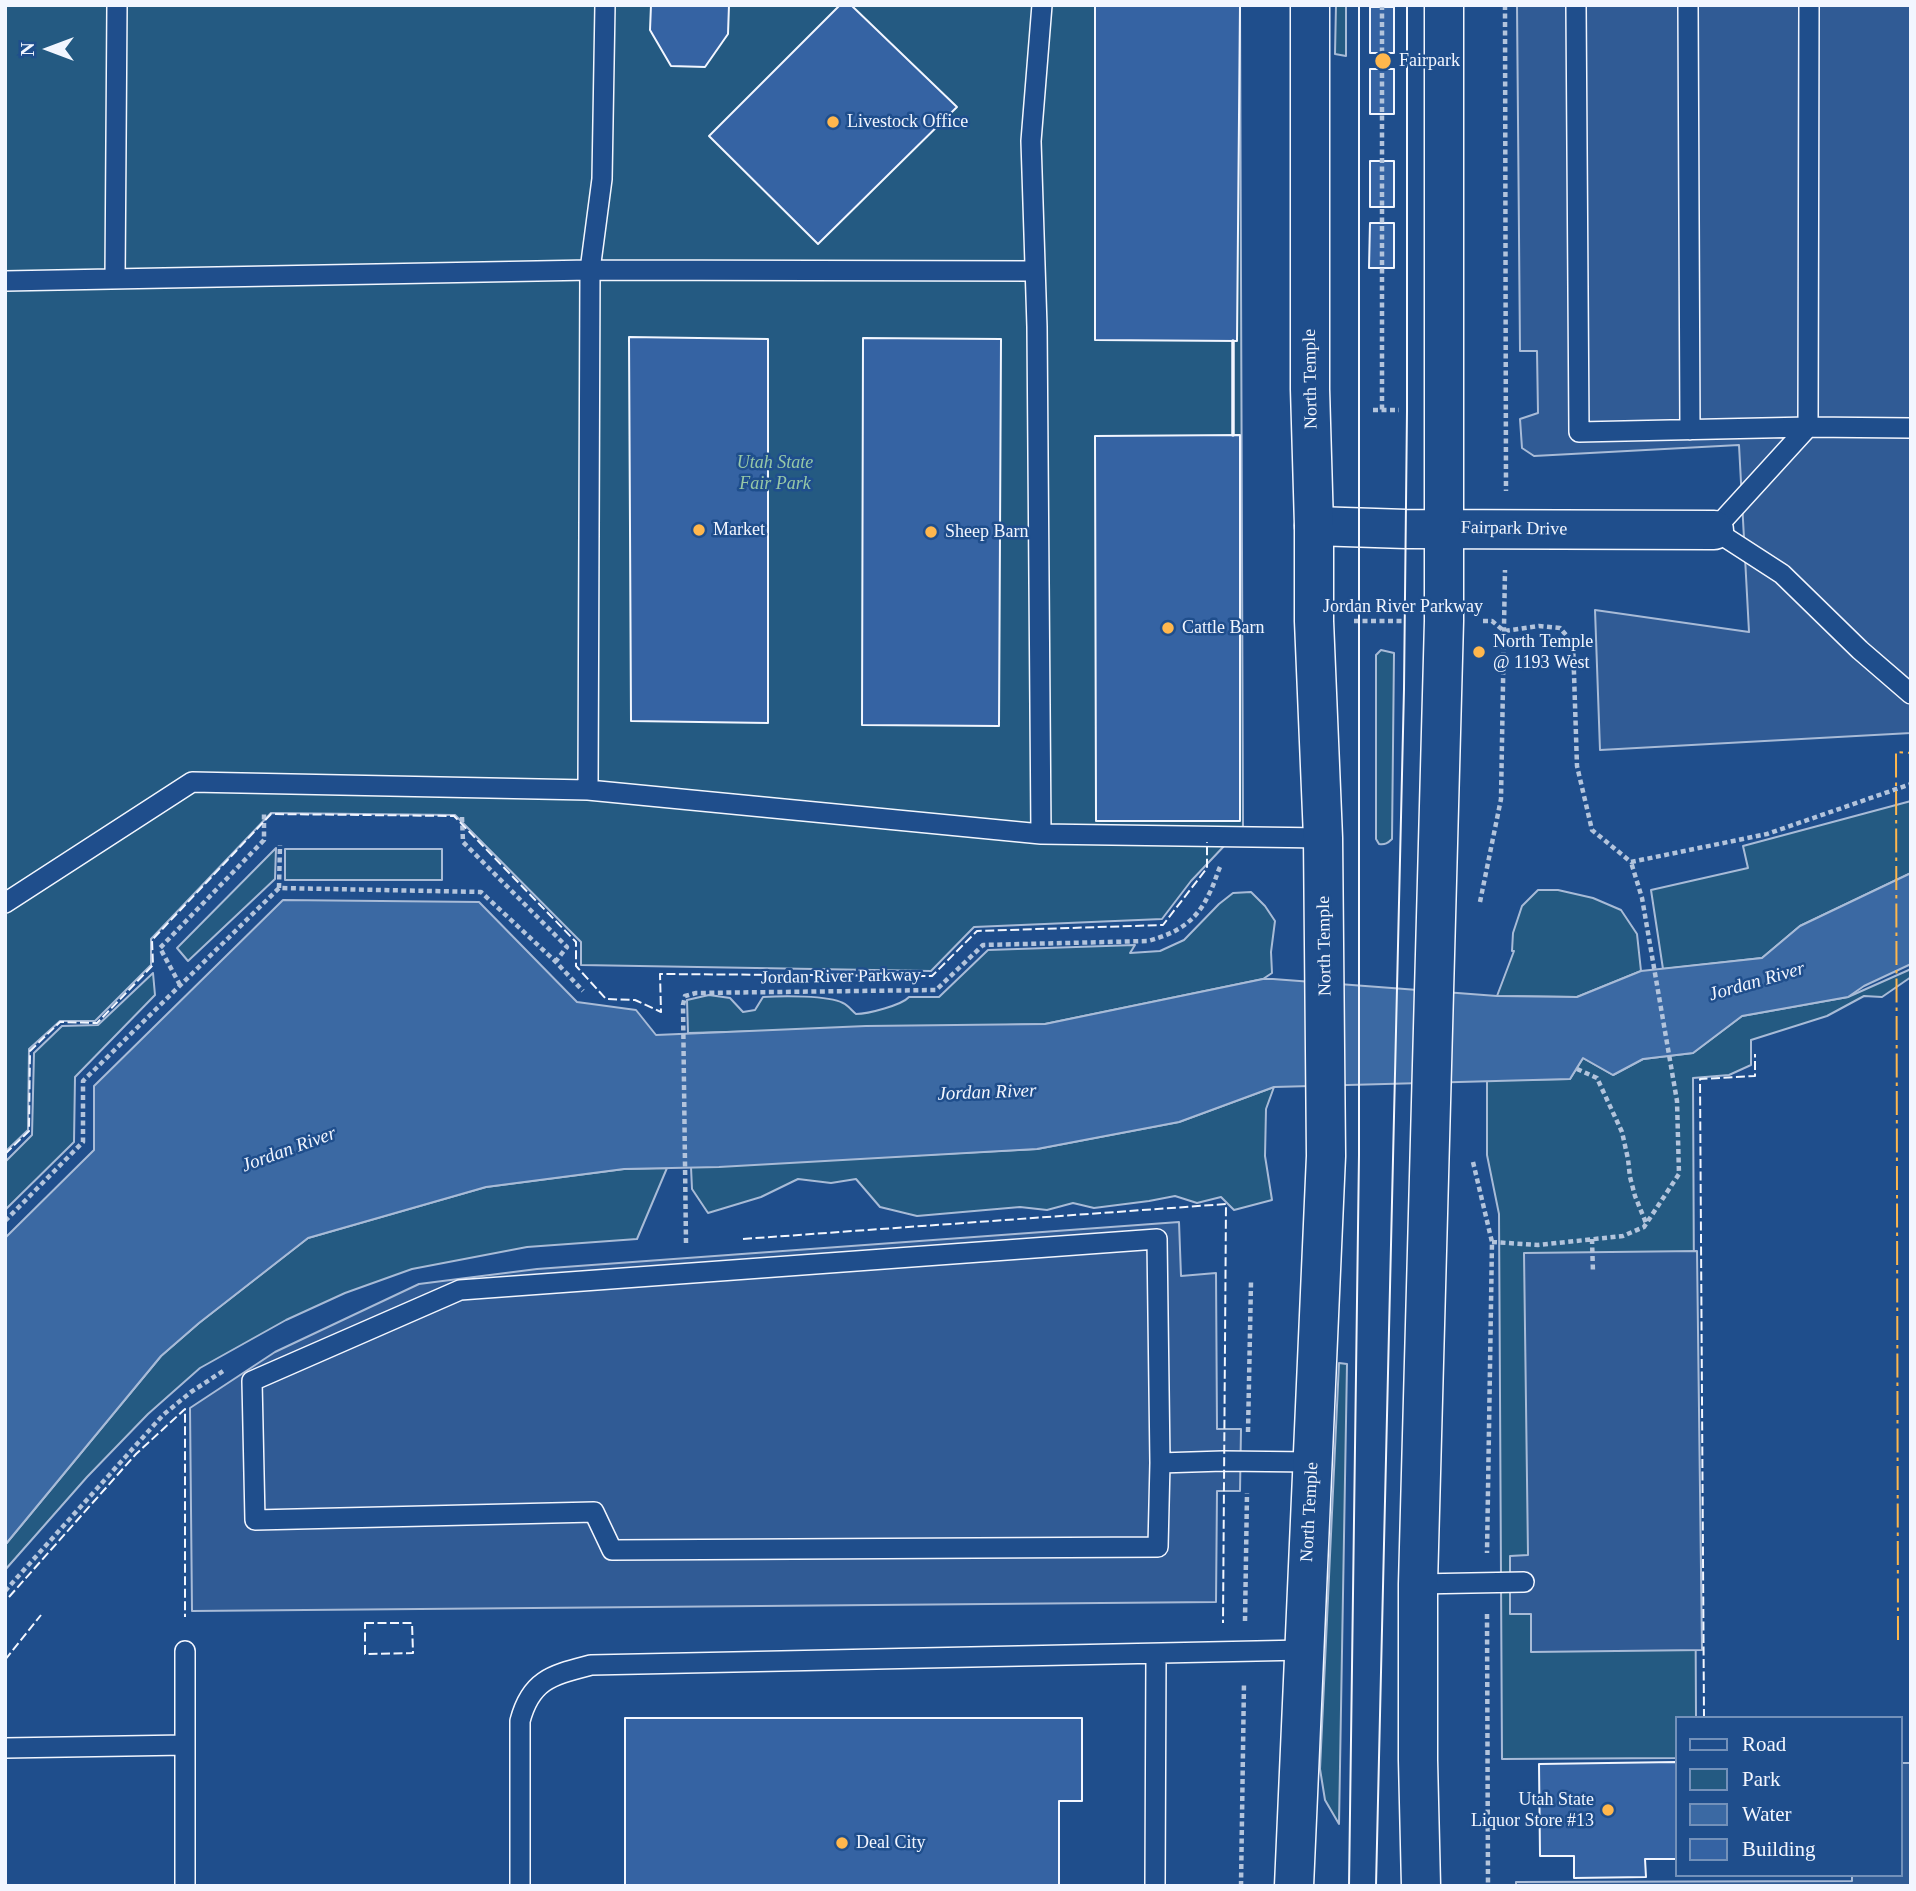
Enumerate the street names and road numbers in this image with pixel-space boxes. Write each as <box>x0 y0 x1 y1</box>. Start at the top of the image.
street label: North Temple <box>1299 329 1323 429</box>
street label: Fairpark Drive <box>1461 517 1567 541</box>
street label: Jordan River Parkway <box>1323 596 1483 618</box>
street label: North Temple <box>1313 896 1337 996</box>
street label: Jordan River Parkway <box>761 965 921 989</box>
street label: North Temple <box>1297 1461 1323 1563</box>

